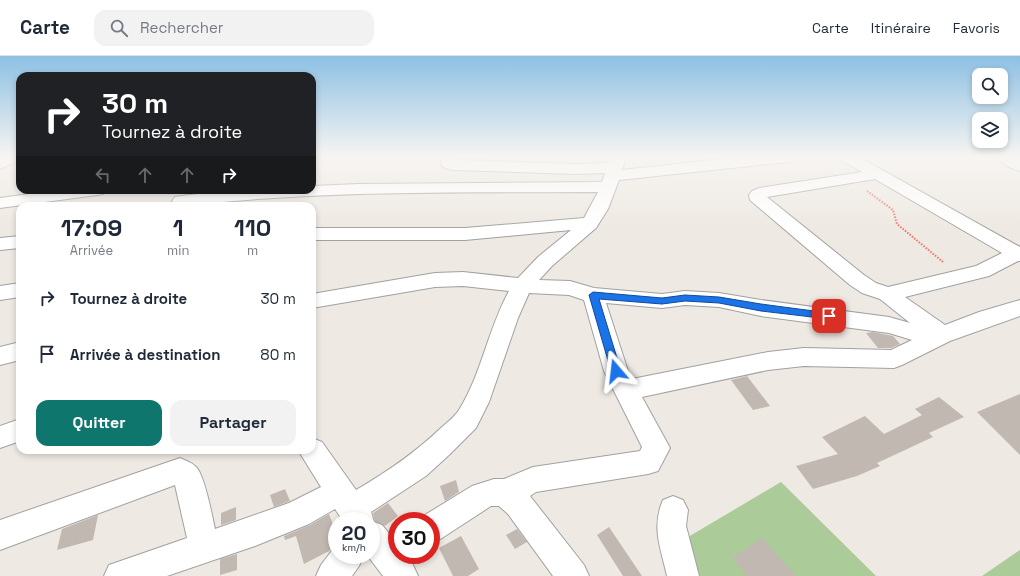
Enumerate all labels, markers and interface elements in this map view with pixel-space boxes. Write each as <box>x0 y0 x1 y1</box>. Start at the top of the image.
search box <box>94 10 374 46</box>
text: Carte <box>20 15 70 40</box>
icon: search <box>108 17 130 39</box>
text: Rechercher <box>140 18 224 37</box>
text: Carte <box>812 19 849 37</box>
text: Itinéraire <box>871 19 931 37</box>
text: Favoris <box>953 19 1000 37</box>
map controls <box>972 68 1008 148</box>
button: search <box>972 68 1008 104</box>
text: 30 m <box>102 85 168 121</box>
icon: right <box>36 88 88 140</box>
button: layers <box>972 112 1008 148</box>
text: Tournez à droite <box>102 120 242 143</box>
icon: left <box>92 164 114 186</box>
icon: ahead <box>134 164 156 186</box>
icon: ahead <box>176 164 198 186</box>
icon: right <box>218 164 240 186</box>
text: 17:09 <box>61 212 122 243</box>
text: 1 <box>173 212 184 243</box>
text: 110 <box>234 212 271 243</box>
text: Arrivée <box>70 242 113 259</box>
text: min <box>167 242 189 259</box>
text: m <box>247 242 258 259</box>
icon: right <box>36 287 58 309</box>
text: Tournez à droite <box>70 289 187 308</box>
text: 30 m <box>261 289 296 308</box>
pin <box>812 299 846 333</box>
icon: arrive <box>818 305 840 327</box>
icon: arrive <box>36 343 58 365</box>
text: Arrivée à destination <box>70 345 220 364</box>
text: 80 m <box>260 345 296 364</box>
position arrow <box>595 350 637 392</box>
button: Quitter <box>36 400 162 446</box>
button: Partager <box>170 400 296 446</box>
speed limit sign: 30 <box>388 512 440 564</box>
text: 20 <box>342 520 366 546</box>
text: km/h <box>342 541 366 554</box>

